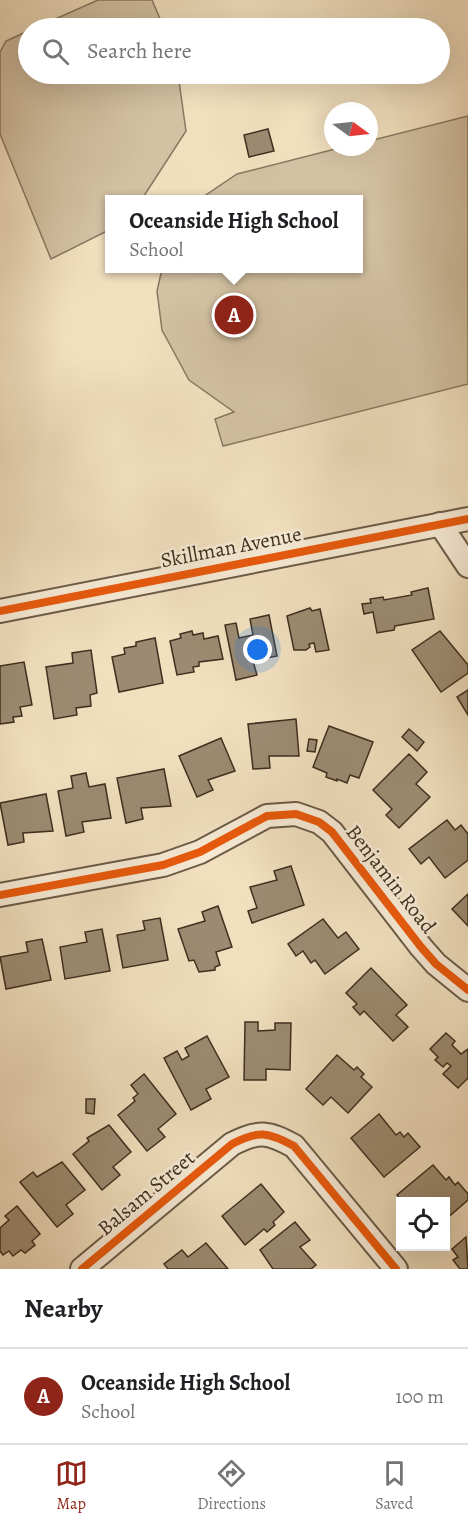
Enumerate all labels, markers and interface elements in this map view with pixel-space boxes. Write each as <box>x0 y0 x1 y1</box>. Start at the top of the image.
search box <box>18 18 450 84</box>
icon: search <box>39 35 72 68</box>
text: Search here <box>87 36 192 66</box>
north arrow <box>324 102 378 156</box>
popup <box>105 195 363 273</box>
text: Oceanside High School <box>129 206 339 236</box>
text: School <box>129 236 184 263</box>
pin: A <box>214 292 254 338</box>
street label: Skillman Avenue <box>158 520 304 574</box>
your location <box>243 635 272 664</box>
street label: Benjamin Road <box>340 819 443 940</box>
street label: Balsam Street <box>91 1144 201 1242</box>
map controls <box>396 1197 450 1251</box>
button: locate <box>396 1197 450 1251</box>
text: Nearby <box>24 1291 103 1326</box>
text: Oceanside High School <box>81 1368 290 1398</box>
text: A <box>37 1383 50 1410</box>
text: 100 m <box>395 1383 444 1410</box>
text: School <box>81 1398 135 1425</box>
tab: Map <box>55 1457 88 1515</box>
tab: Directions <box>197 1457 266 1515</box>
tab: Saved <box>375 1457 413 1515</box>

